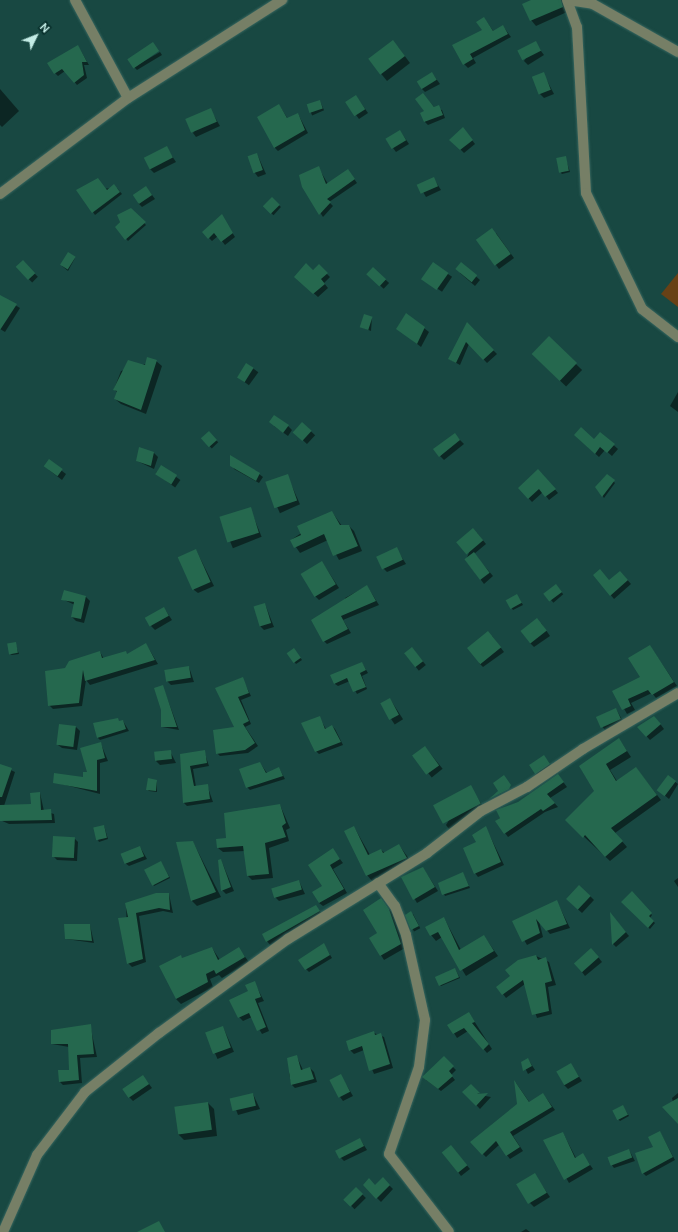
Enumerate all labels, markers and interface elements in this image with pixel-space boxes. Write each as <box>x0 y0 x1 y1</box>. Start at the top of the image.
north arrow <box>16 16 56 56</box>
text: N <box>37 20 53 36</box>

